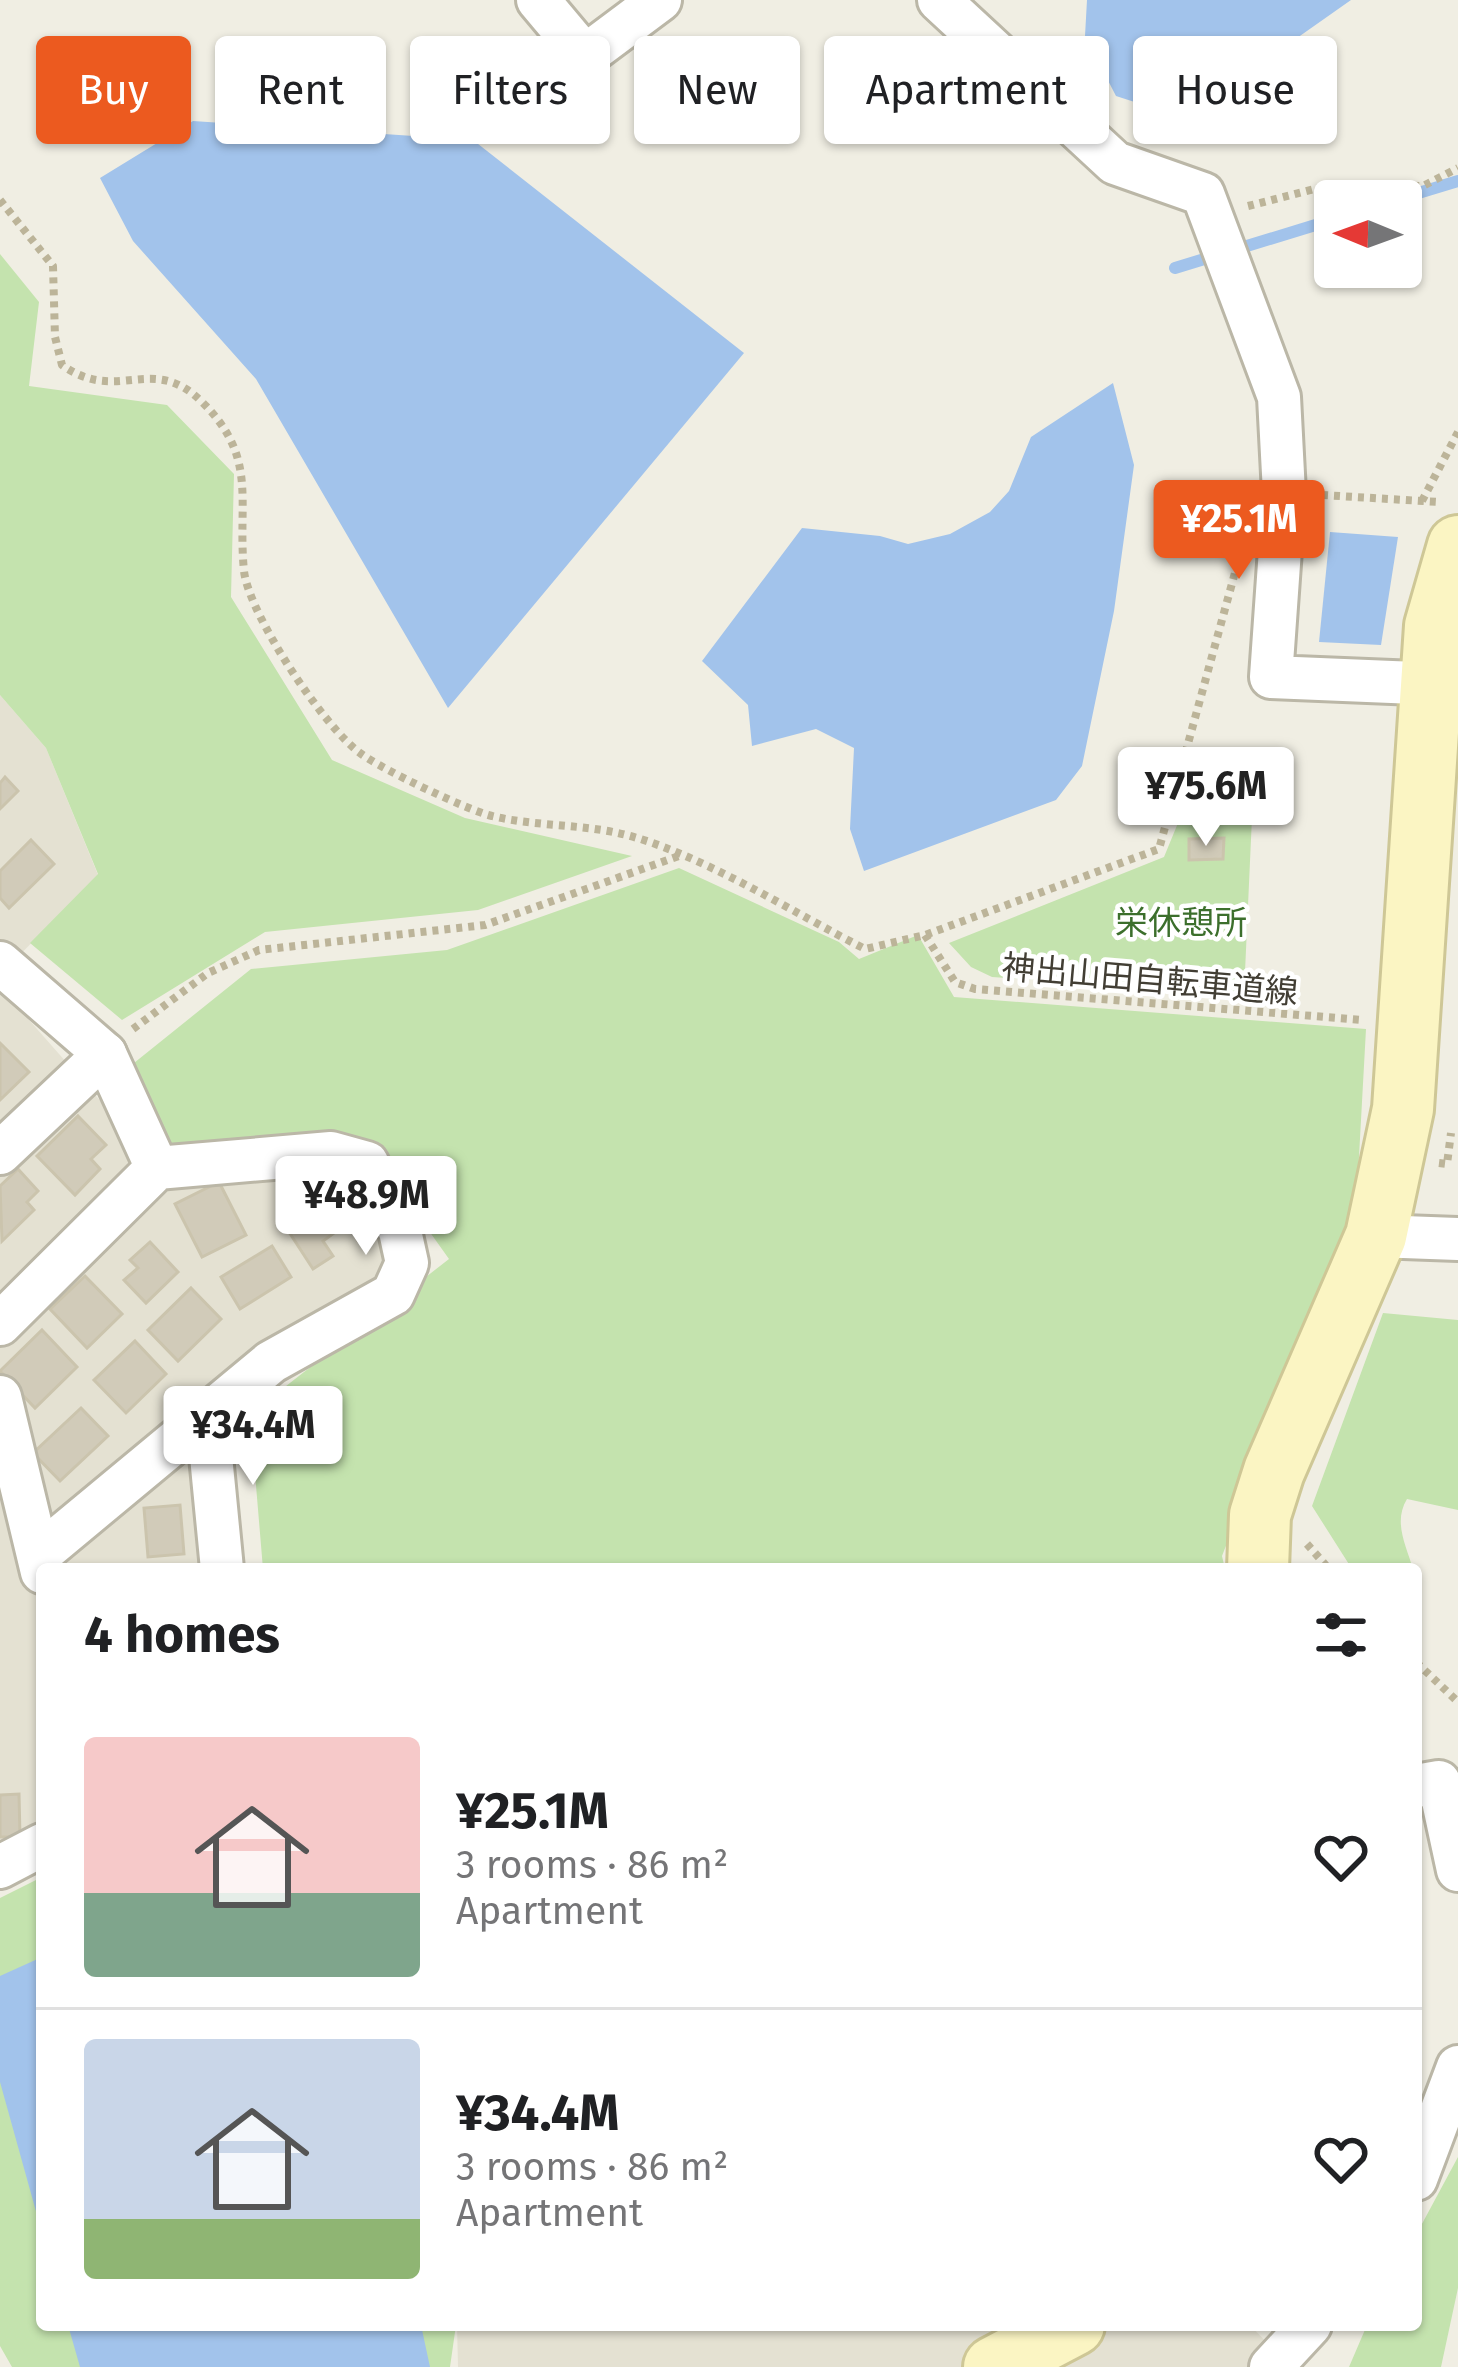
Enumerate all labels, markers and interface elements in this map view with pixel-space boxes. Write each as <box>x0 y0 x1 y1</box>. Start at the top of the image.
chip: Buy <box>36 36 191 144</box>
chip: Rent <box>215 36 386 144</box>
chip: Filters <box>410 36 610 144</box>
chip: New <box>634 36 800 144</box>
chip: Apartment <box>824 36 1109 144</box>
chip: House <box>1133 36 1337 144</box>
north arrow <box>1314 180 1422 288</box>
map controls <box>1314 180 1422 288</box>
pin: ¥25.1M <box>1141 480 1337 582</box>
text: ¥25.1M <box>1181 496 1297 542</box>
pin: ¥75.6M <box>1108 747 1304 849</box>
text: ¥75.6M <box>1145 763 1267 809</box>
park label: 栄休憩所 <box>1115 903 1247 943</box>
street label: 神出山田自転車道線 <box>1000 947 1300 1013</box>
pin: ¥48.9M <box>268 1156 464 1258</box>
text: ¥48.9M <box>302 1172 430 1218</box>
pin: ¥34.4M <box>155 1386 351 1488</box>
text: ¥34.4M <box>191 1402 316 1448</box>
icon: filters <box>1308 1602 1374 1668</box>
text: 4 homes <box>84 1604 280 1666</box>
text: ¥25.1M <box>456 1780 609 1842</box>
icon: home <box>180 1785 324 1929</box>
icon: heart <box>1308 1824 1374 1890</box>
text: 3 rooms · 86 m² <box>456 1842 728 1888</box>
text: Apartment <box>456 1888 643 1934</box>
text: ¥34.4M <box>456 2082 619 2144</box>
icon: home <box>180 2087 324 2231</box>
icon: heart <box>1308 2126 1374 2192</box>
text: 3 rooms · 86 m² <box>456 2144 728 2190</box>
text: Apartment <box>456 2190 643 2236</box>

